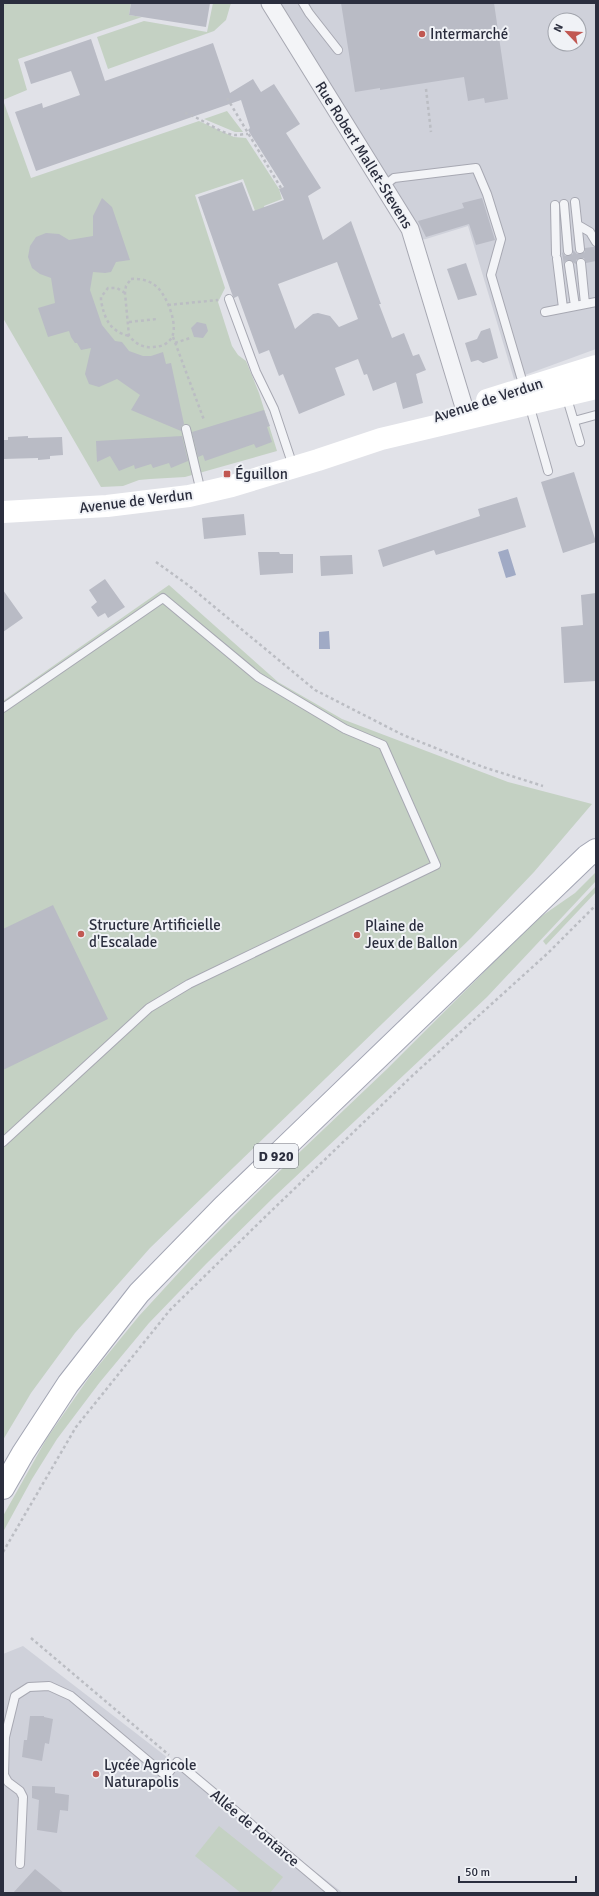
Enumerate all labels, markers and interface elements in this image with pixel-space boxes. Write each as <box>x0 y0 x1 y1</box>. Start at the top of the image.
north arrow <box>547 12 587 52</box>
text: N <box>551 22 566 34</box>
place label: Intermarché <box>430 25 508 43</box>
marker: Intermarché <box>417 29 427 39</box>
street label: Rue Robert Mallet-Stevens <box>311 78 417 232</box>
street label: Avenue de Verdun <box>431 374 545 426</box>
place label: Éguillon <box>235 464 288 483</box>
marker: Éguillon <box>222 469 232 479</box>
street label: Avenue de Verdun <box>78 485 194 517</box>
place label: Structure Artificielle d'Escalade <box>89 916 221 951</box>
place label: Plaine de Jeux de Ballon <box>365 917 458 952</box>
marker: Structure Artificielle d'Escalade <box>76 929 86 939</box>
marker: Plaine de Jeux de Ballon <box>352 930 362 940</box>
road number: D 920 <box>254 1144 298 1168</box>
place label: Lycée Agricole Naturapolis <box>104 1756 197 1791</box>
marker: Lycée Agricole Naturapolis <box>91 1769 101 1779</box>
street label: Allée de Fontarce <box>207 1786 303 1870</box>
scale bar <box>459 1858 576 1884</box>
text: 50 m <box>465 1865 490 1880</box>

